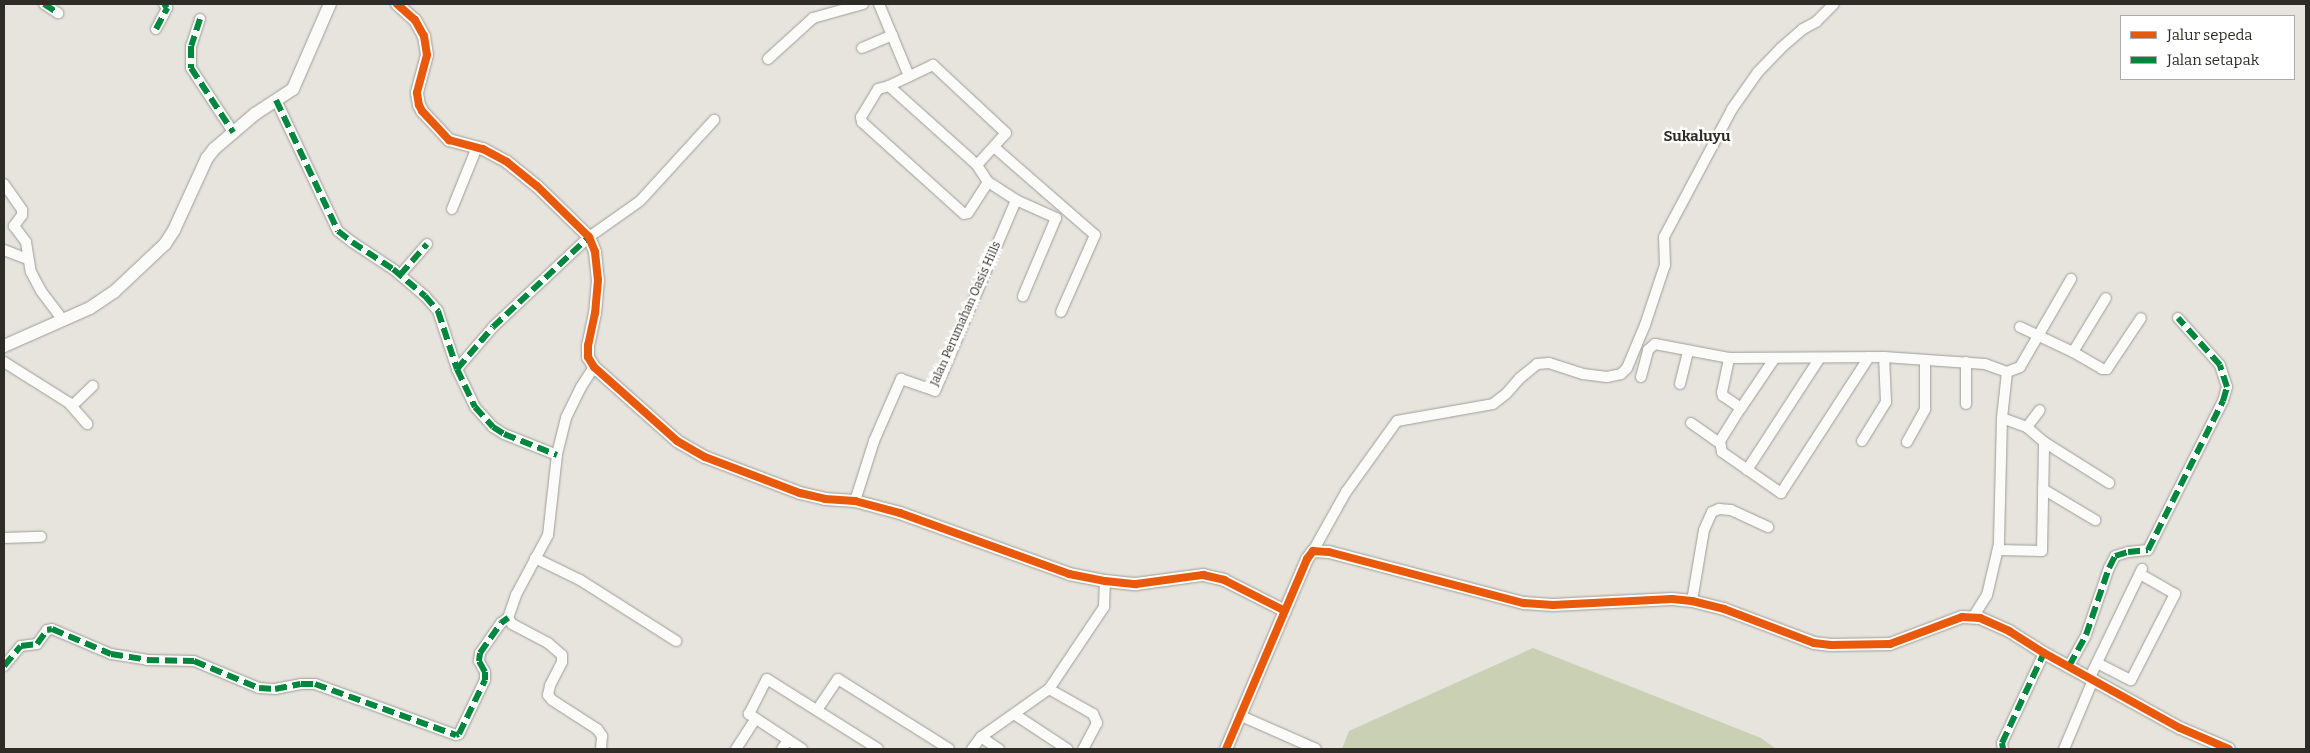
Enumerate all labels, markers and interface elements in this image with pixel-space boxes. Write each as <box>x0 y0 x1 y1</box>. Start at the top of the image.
legend <box>2120 15 2295 80</box>
text: Jalur sepeda <box>2167 26 2253 44</box>
text: Jalan setapak <box>2167 51 2259 69</box>
district label: Sukaluyu <box>1663 128 1731 146</box>
street label: Jalan Perumahan Oasis Hills <box>928 239 1004 389</box>

